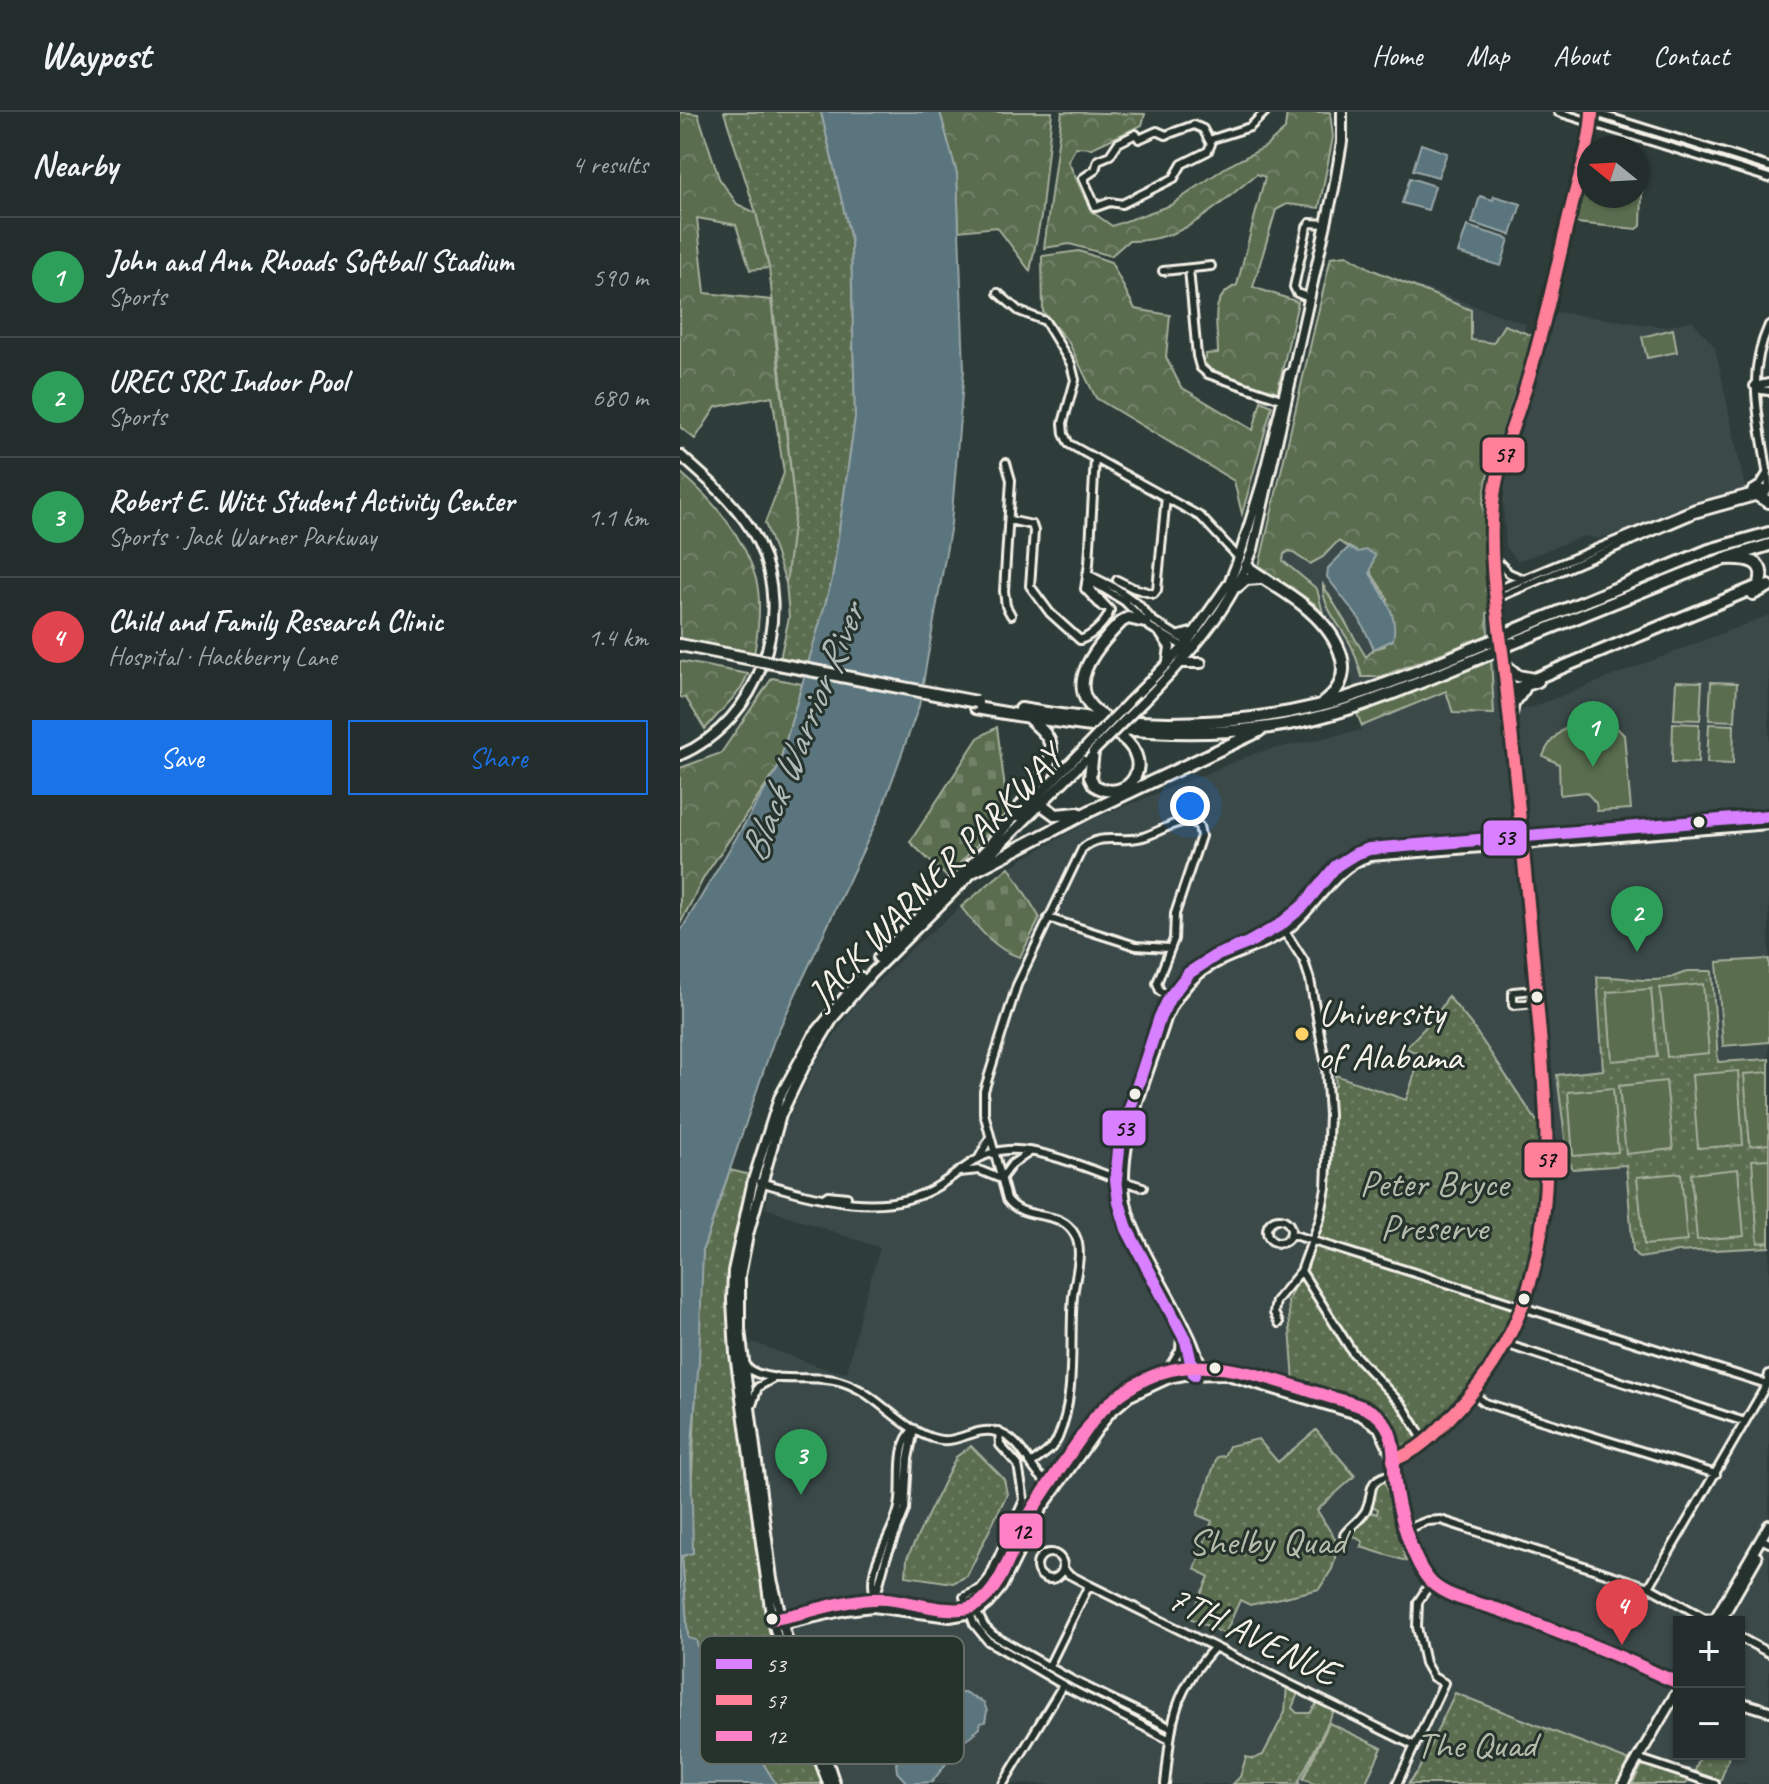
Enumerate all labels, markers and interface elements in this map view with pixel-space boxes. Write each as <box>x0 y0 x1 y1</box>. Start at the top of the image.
text: Waypost <box>40 32 151 79</box>
text: Home <box>1372 38 1422 73</box>
text: Map <box>1466 38 1509 73</box>
text: About <box>1553 38 1609 73</box>
text: Contact <box>1653 38 1729 73</box>
north arrow <box>1577 136 1649 208</box>
text: Nearby <box>32 143 118 186</box>
text: 4 results <box>572 148 648 181</box>
text: John and Ann Rhoads Softball Stadium <box>108 242 514 280</box>
text: 1 <box>52 261 64 294</box>
text: 590 m <box>592 261 648 294</box>
text: Sports <box>108 280 166 313</box>
text: UREC SRC Indoor Pool <box>108 362 347 400</box>
text: 2 <box>52 381 64 414</box>
text: 680 m <box>592 381 648 414</box>
text: Sports <box>108 400 166 433</box>
line badge: 57 <box>1481 436 1526 474</box>
text: 57 <box>1494 441 1516 469</box>
text: Robert E. Witt Student Activity Center <box>108 482 514 520</box>
text: 3 <box>52 501 64 534</box>
text: 1.1 km <box>588 501 648 534</box>
text: Sports · Jack Warner Parkway <box>108 520 376 553</box>
water label: Black Warrior River <box>728 592 878 869</box>
text: Child and Family Research Clinic <box>108 602 443 640</box>
text: 4 <box>52 621 64 654</box>
text: 1.4 km <box>588 621 648 654</box>
text: Hospital · Hackberry Lane <box>108 640 337 673</box>
pin: 1 <box>1567 701 1619 767</box>
button: Save <box>32 720 332 795</box>
button: Share <box>348 720 648 795</box>
street label: JACK WARNER PARKWAY <box>796 731 1076 1019</box>
your location <box>1170 786 1210 826</box>
unlabelled marker <box>1691 814 1707 830</box>
line badge: 53 <box>1482 819 1528 857</box>
text: 53 <box>1495 824 1517 852</box>
pin: 2 <box>1611 886 1663 952</box>
place label: University of Alabama <box>1318 989 1465 1080</box>
unlabelled marker <box>1529 989 1545 1005</box>
marker: University of Alabama <box>1293 1025 1311 1043</box>
unlabelled marker <box>1127 1086 1143 1102</box>
line badge: 53 <box>1101 1109 1147 1147</box>
text: 53 <box>1114 1115 1136 1143</box>
line badge: 57 <box>1523 1141 1569 1179</box>
text: 57 <box>1536 1146 1558 1174</box>
park label: Peter Bryce Preserve <box>1360 1160 1511 1251</box>
unlabelled marker <box>1516 1291 1532 1307</box>
unlabelled marker <box>1207 1360 1223 1376</box>
pin: 3 <box>775 1429 827 1495</box>
line badge: 12 <box>998 1512 1044 1550</box>
text: 12 <box>1011 1518 1033 1546</box>
park label: Shelby Quad <box>1188 1518 1352 1565</box>
street label: 7TH AVENUE <box>1160 1574 1350 1698</box>
pin: 4 <box>1596 1579 1648 1645</box>
unlabelled marker <box>764 1611 780 1627</box>
map controls <box>1673 1616 1745 1760</box>
button: + <box>1673 1616 1745 1688</box>
legend <box>700 1636 964 1764</box>
text: 53 <box>766 1651 788 1679</box>
text: 57 <box>766 1687 787 1715</box>
button: − <box>1673 1688 1745 1760</box>
park label: The Quad <box>1416 1721 1542 1768</box>
text: 12 <box>766 1723 788 1751</box>

